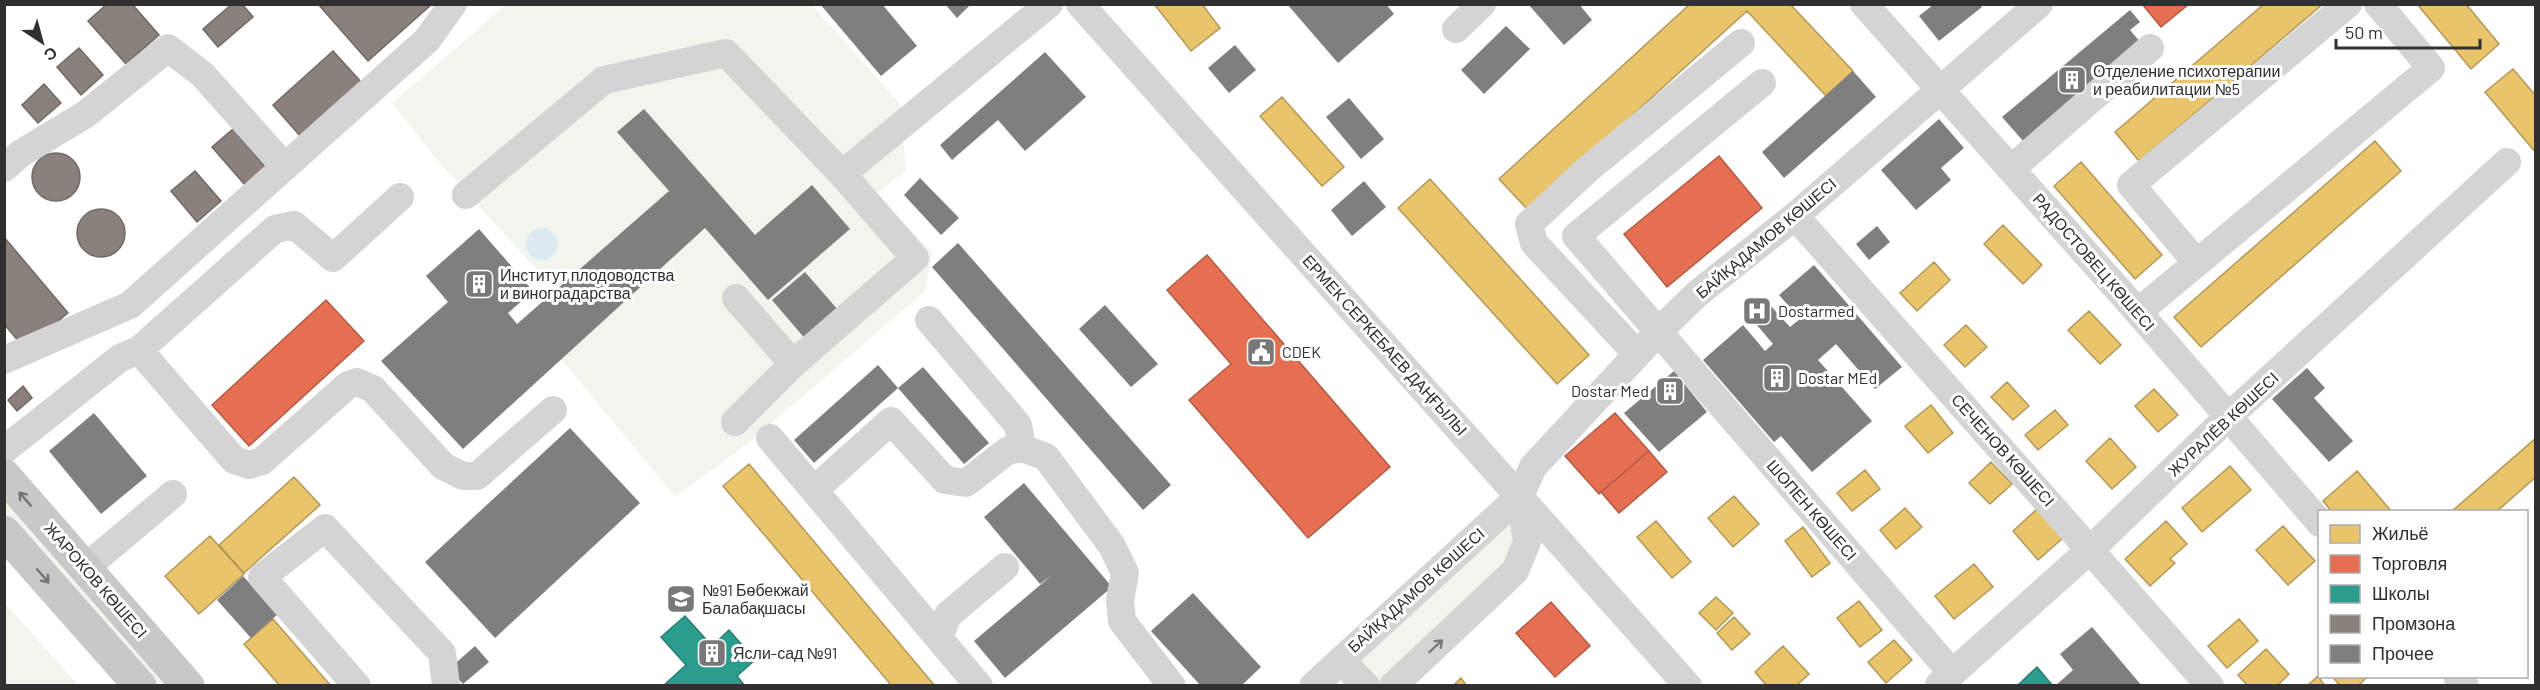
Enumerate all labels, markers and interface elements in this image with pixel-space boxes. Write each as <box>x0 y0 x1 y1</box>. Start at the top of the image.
north arrow <box>12 12 72 72</box>
scale bar <box>2336 12 2480 50</box>
text: 50 m <box>2345 21 2383 43</box>
text: С <box>40 43 61 66</box>
place label: Отделение психотерапии и реабилитации №5 <box>2093 61 2280 98</box>
building icon: Отделение психотерапии и реабилитации №5 <box>2056 64 2088 96</box>
street label: БАЙҚАДАМОВ КӨШЕСІ <box>1692 173 1840 302</box>
street label: РАДОСТОВЕЦ КӨШЕСІ <box>2029 189 2159 334</box>
street label: ЕРМЕК СЕРКЕБАЕВ ДАҢҒЫЛЫ <box>1299 250 1472 439</box>
place label: Институт плодоводства и виноградарства <box>500 265 674 302</box>
building icon: Институт плодоводства и виноградарства <box>463 268 495 300</box>
hospital icon: Dostarmed <box>1741 295 1773 327</box>
place label: Dostarmed <box>1778 301 1855 320</box>
public building icon: CDEK <box>1245 336 1277 368</box>
place label: CDEK <box>1282 342 1321 361</box>
building icon: Dostar MEd <box>1761 362 1793 394</box>
place label: Dostar MEd <box>1798 368 1877 387</box>
street label: ЖУРАЛЁВ КӨШЕСІ <box>2163 368 2282 480</box>
building icon: Dostar Med <box>1654 375 1686 407</box>
place label: Dostar Med <box>1571 381 1649 400</box>
street label: СЕЧЕНОВ КӨШЕСІ <box>1948 390 2059 510</box>
street label: ШОПЕН КӨШЕСІ <box>1764 455 1861 564</box>
one-way arrow <box>18 492 32 507</box>
legend <box>2318 510 2528 678</box>
street label: ЖАРОКОВ КӨШЕСІ <box>41 518 152 641</box>
text: Жильё <box>2372 522 2429 544</box>
street label: БАЙҚАДАМОВ КӨШЕСІ <box>1343 523 1488 656</box>
text: Торговля <box>2372 552 2447 574</box>
one-way arrow <box>36 568 50 583</box>
place label: №91 Бөбекжай Балабақшасы <box>702 580 809 617</box>
text: Школы <box>2372 582 2430 604</box>
school or university icon: №91 Бөбекжай Балабақшасы <box>665 583 697 615</box>
text: Промзона <box>2372 612 2456 634</box>
building icon: Ясли-сад №91 <box>696 637 728 669</box>
one-way arrow <box>1428 638 1443 653</box>
text: Прочее <box>2372 642 2434 664</box>
place label: Ясли-сад №91 <box>733 643 837 662</box>

